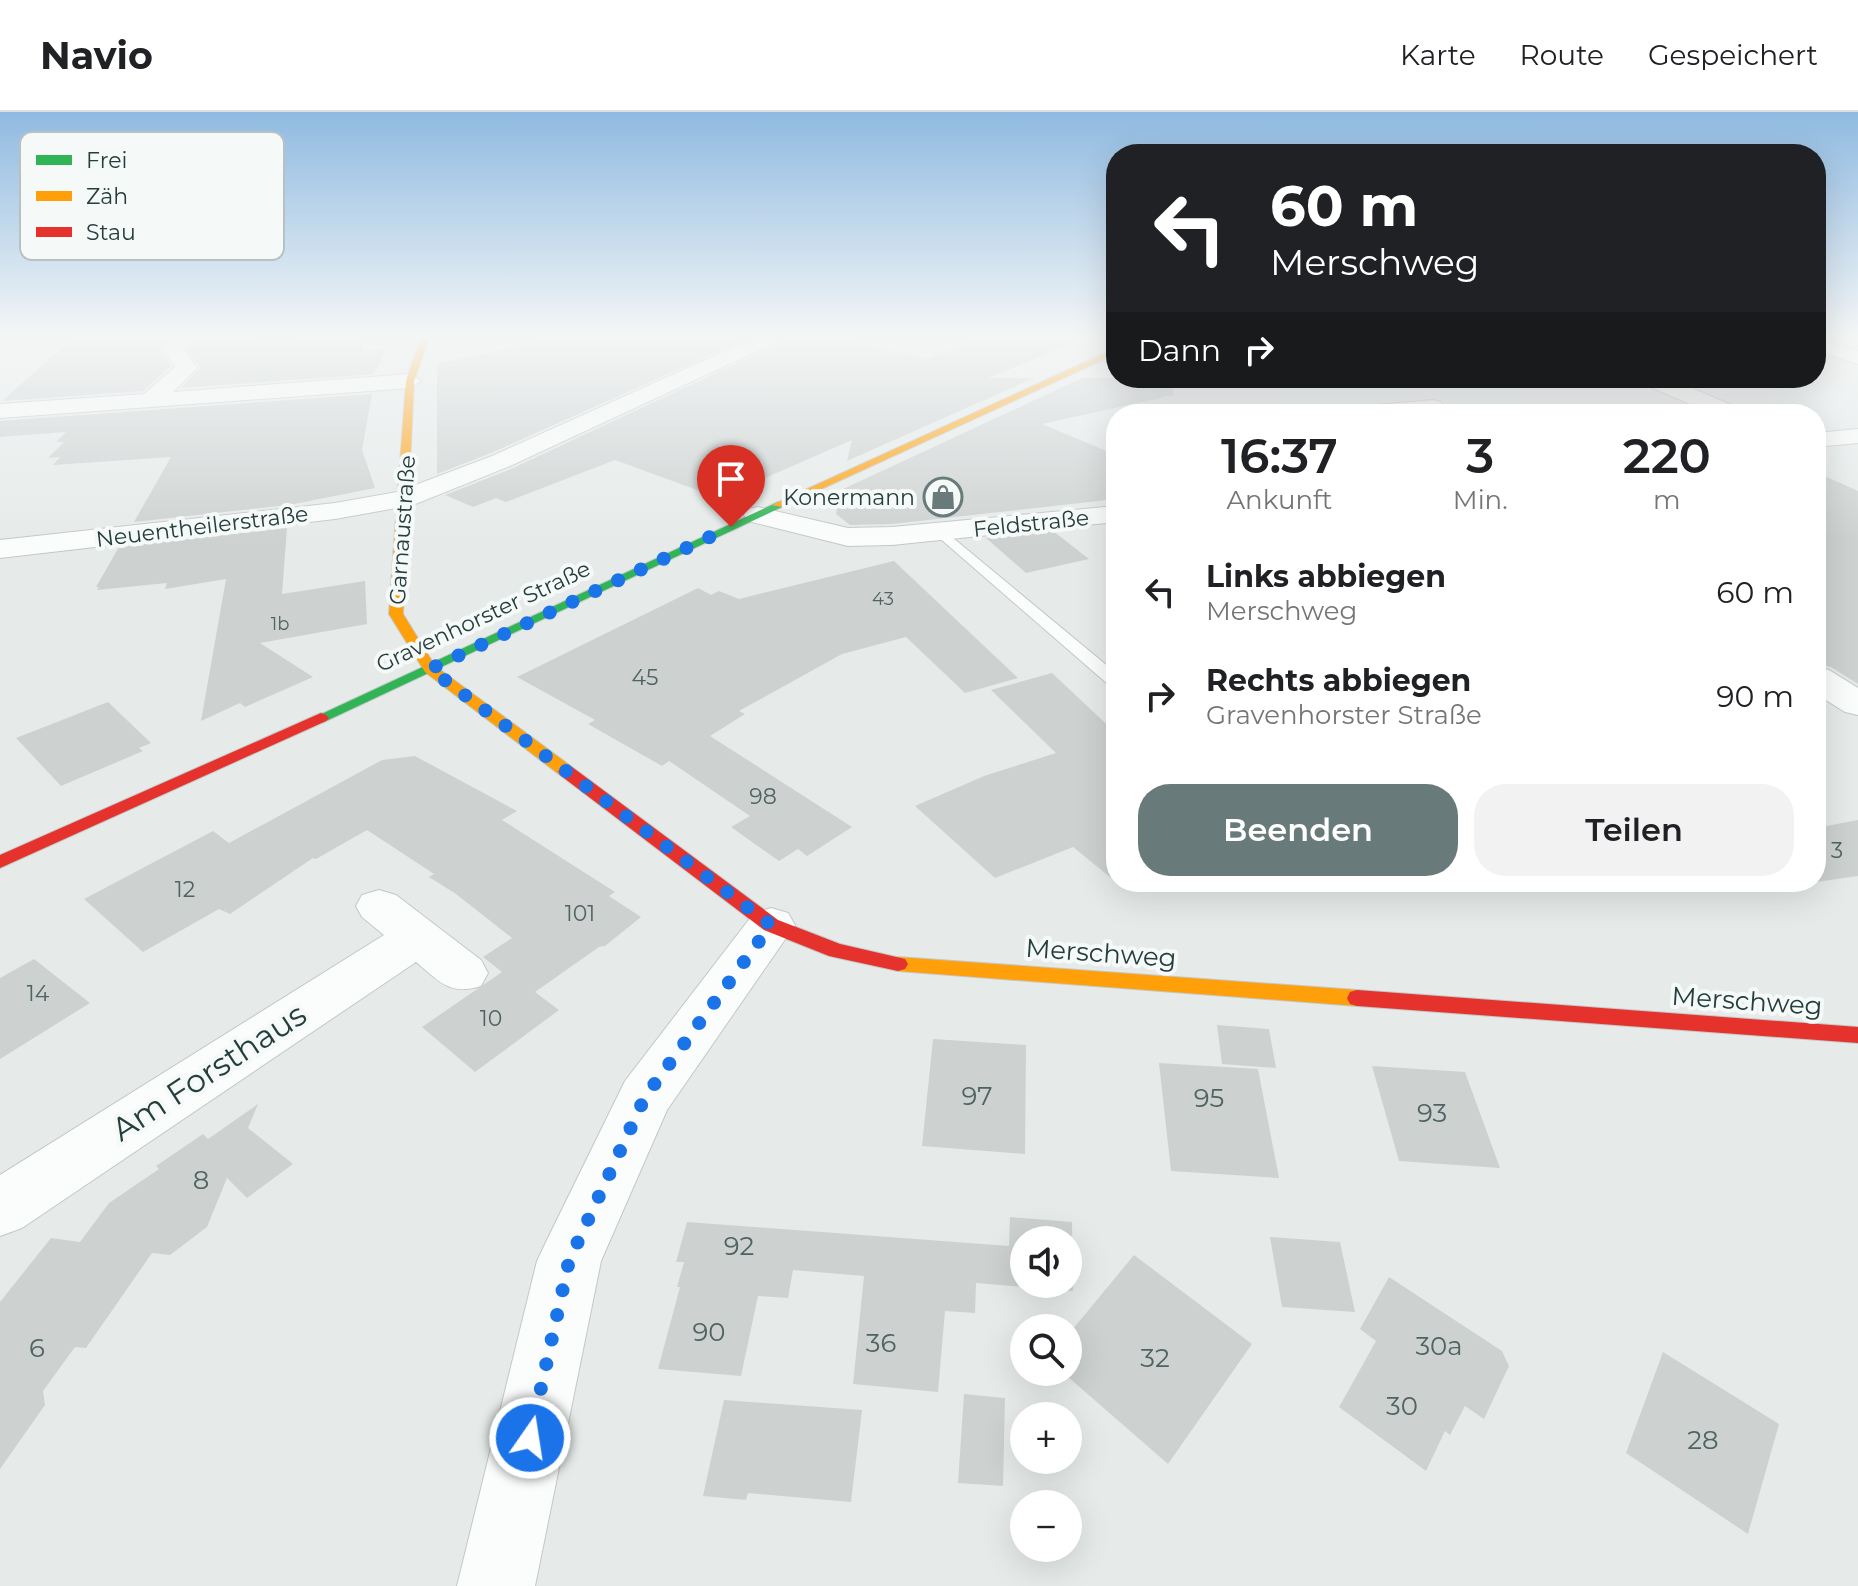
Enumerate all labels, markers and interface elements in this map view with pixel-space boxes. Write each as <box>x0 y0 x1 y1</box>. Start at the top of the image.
text: Navio <box>40 32 153 79</box>
text: Karte <box>1400 38 1476 72</box>
text: Route <box>1520 38 1604 72</box>
text: Gespeichert <box>1648 38 1818 72</box>
legend <box>20 132 284 260</box>
text: Frei <box>86 147 127 174</box>
text: 60 m <box>1270 172 1418 240</box>
icon: left <box>1138 176 1242 280</box>
text: Zäh <box>86 183 128 210</box>
text: Stau <box>86 219 136 246</box>
text: Merschweg <box>1270 240 1480 284</box>
icon: right <box>1237 328 1281 372</box>
text: Dann <box>1138 332 1221 369</box>
text: 16:37 <box>1221 427 1338 485</box>
text: 3 <box>1466 427 1494 485</box>
text: 220 <box>1623 427 1711 485</box>
pin <box>697 445 765 527</box>
street label: Garnaustraße <box>384 454 421 606</box>
icon: arrive <box>709 457 753 501</box>
shop icon: Konermann <box>922 476 964 518</box>
place label: Konermann <box>783 484 915 511</box>
text: Ankunft <box>1226 484 1332 516</box>
text: Min. <box>1453 484 1508 516</box>
text: m <box>1653 484 1681 516</box>
street label: Neuentheilerstraße <box>94 500 310 553</box>
street label: Feldstraße <box>972 504 1090 543</box>
street label: Gravenhorster Straße <box>372 555 595 678</box>
text: Links abbiegen <box>1206 558 1446 595</box>
icon: left <box>1138 570 1182 614</box>
text: 60 m <box>1716 574 1794 611</box>
house number: 43 <box>872 588 894 610</box>
text: Merschweg <box>1206 595 1357 627</box>
house number: 1b <box>271 613 289 635</box>
text: Rechts abbiegen <box>1206 662 1471 699</box>
house number: 45 <box>632 664 658 691</box>
icon: right <box>1138 674 1182 718</box>
text: 90 m <box>1716 678 1794 715</box>
text: Gravenhorster Straße <box>1206 699 1482 731</box>
house number: 98 <box>749 783 777 810</box>
button: Beenden <box>1138 784 1458 876</box>
button: Teilen <box>1474 784 1794 876</box>
house number: 3 <box>1831 837 1843 864</box>
house number: 12 <box>175 876 195 903</box>
house number: 101 <box>565 900 595 927</box>
street label: Merschweg <box>1024 932 1178 974</box>
house number: 14 <box>27 980 50 1007</box>
street label: Merschweg <box>1670 980 1824 1022</box>
street label: Am Forsthaus <box>104 994 313 1149</box>
house number: 10 <box>480 1005 502 1032</box>
house number: 97 <box>962 1080 992 1112</box>
house number: 95 <box>1194 1082 1224 1114</box>
house number: 93 <box>1417 1097 1447 1129</box>
house number: 8 <box>193 1164 209 1196</box>
map controls <box>1010 1226 1082 1562</box>
button: sound <box>1010 1226 1082 1298</box>
house number: 92 <box>724 1230 754 1262</box>
button: search <box>1010 1314 1082 1386</box>
house number: 90 <box>692 1316 726 1348</box>
house number: 36 <box>866 1327 896 1359</box>
house number: 30a <box>1415 1330 1463 1362</box>
house number: 6 <box>29 1332 45 1364</box>
house number: 32 <box>1140 1342 1170 1374</box>
house number: 30 <box>1386 1390 1418 1422</box>
position arrow <box>488 1396 572 1480</box>
button: + <box>1010 1402 1082 1474</box>
house number: 28 <box>1687 1424 1719 1456</box>
button: − <box>1010 1490 1082 1562</box>

